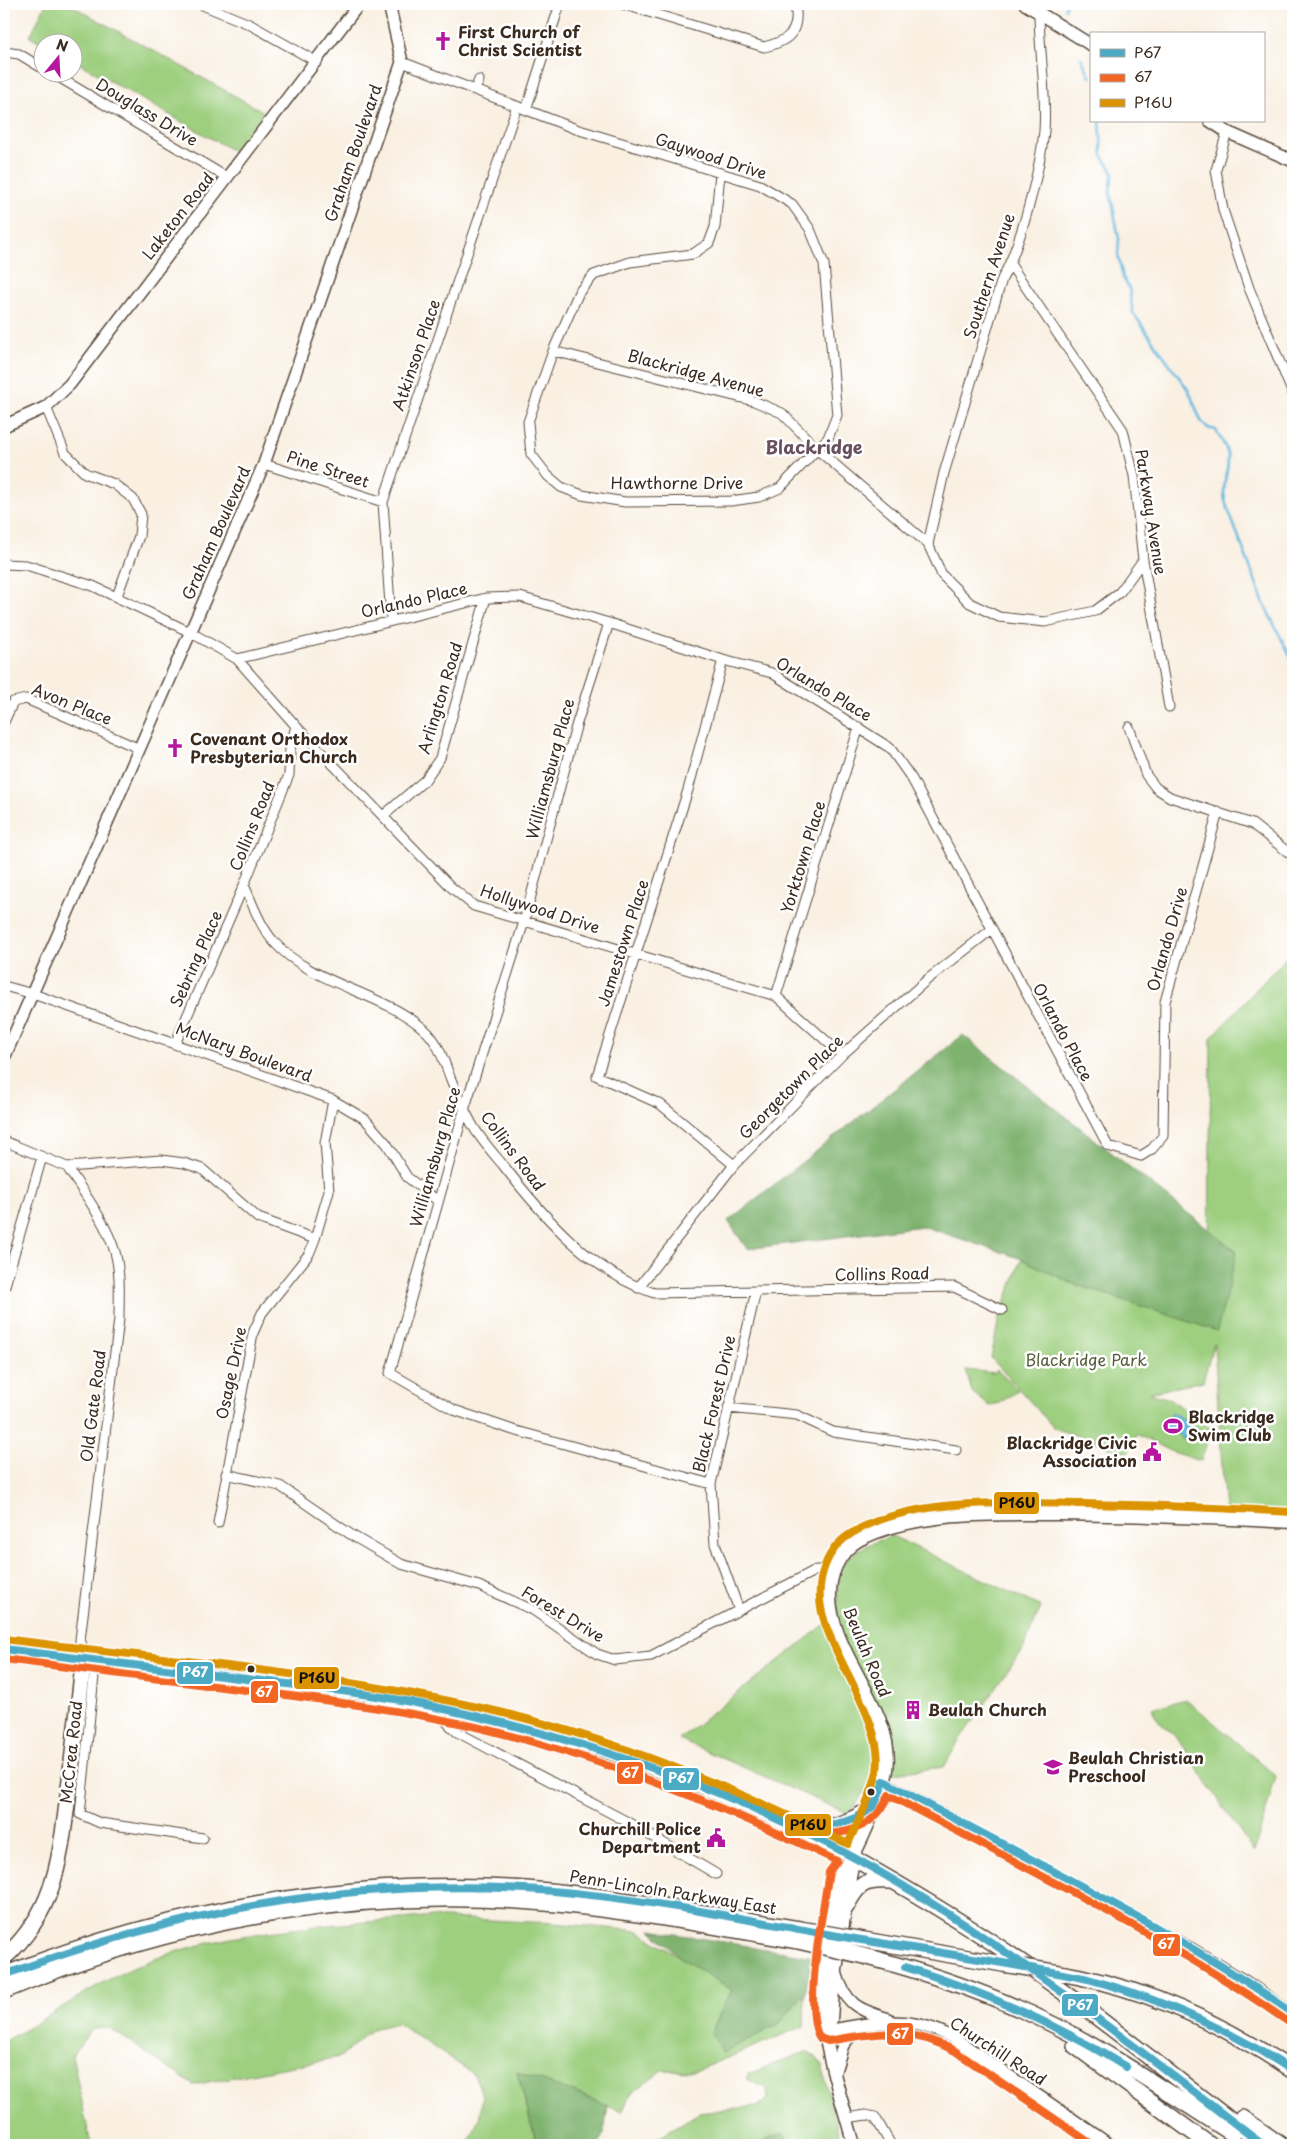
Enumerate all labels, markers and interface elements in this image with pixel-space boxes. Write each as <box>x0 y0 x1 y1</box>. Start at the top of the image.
place label: First Church of Christ Scientist <box>458 19 582 61</box>
church icon: First Church of Christ Scientist <box>432 30 454 52</box>
north arrow <box>32 32 82 82</box>
legend <box>1090 32 1264 122</box>
text: N <box>54 33 71 57</box>
text: P67 <box>1134 40 1162 63</box>
text: 67 <box>1134 64 1153 87</box>
street label: Douglass Drive <box>92 71 203 151</box>
street label: Graham Boulevard <box>317 80 387 225</box>
text: P16U <box>1134 90 1173 113</box>
street label: Gaywood Drive <box>652 126 770 184</box>
street label: Laketon Road <box>135 167 219 264</box>
street label: Southern Avenue <box>956 210 1020 341</box>
street label: Atkinson Place <box>385 296 445 414</box>
street label: Blackridge Avenue <box>625 342 768 402</box>
district label: Blackridge <box>765 433 863 460</box>
street label: Pine Street <box>284 443 373 493</box>
street label: Parkway Avenue <box>1130 447 1174 577</box>
street label: Graham Boulevard <box>175 462 255 603</box>
street label: Hawthorne Drive <box>611 470 743 494</box>
street label: Orlando Place <box>358 575 470 623</box>
street label: Arlington Road <box>411 639 467 757</box>
street label: Orlando Place <box>772 650 877 726</box>
street label: Avon Place <box>29 676 116 730</box>
street label: Williamsburg Place <box>519 696 579 842</box>
place label: Covenant Orthodox Presbyterian Church <box>190 726 357 768</box>
church icon: Covenant Orthodox Presbyterian Church <box>164 737 186 759</box>
street label: Collins Road <box>222 777 280 874</box>
street label: Yorktown Place <box>774 798 831 916</box>
street label: Jamestown Place <box>590 876 654 1009</box>
street label: Hollywood Drive <box>477 877 603 939</box>
street label: Orlando Drive <box>1140 883 1193 994</box>
street label: Sebring Place <box>163 906 227 1011</box>
street label: Orlando Place <box>1028 978 1100 1085</box>
street label: McNary Boulevard <box>173 1015 316 1087</box>
street label: Georgetown Place <box>732 1028 848 1144</box>
street label: Williamsburg Place <box>402 1084 466 1230</box>
street label: Collins Road <box>476 1105 552 1195</box>
street label: Collins Road <box>834 1260 930 1286</box>
street label: Osage Drive <box>209 1324 252 1421</box>
street label: Black Forest Drive <box>686 1333 741 1475</box>
park label: Blackridge Park <box>1025 1347 1147 1371</box>
street label: Old Gate Road <box>73 1348 111 1463</box>
place label: Blackridge Swim Club <box>1188 1404 1275 1446</box>
sports icon: Blackridge Swim Club <box>1162 1415 1184 1437</box>
place label: Blackridge Civic Association <box>1006 1430 1137 1472</box>
public building icon: Blackridge Civic Association <box>1141 1441 1163 1463</box>
line badge: P16U <box>993 1491 1040 1515</box>
text: P16U <box>999 1492 1035 1513</box>
street label: Forest Drive <box>518 1579 610 1647</box>
street label: Beulah Road <box>838 1603 898 1701</box>
line badge: P67 <box>176 1661 214 1685</box>
text: P67 <box>182 1661 208 1682</box>
unlabelled marker <box>246 1664 256 1674</box>
line badge: P16U <box>293 1666 340 1690</box>
text: P16U <box>299 1667 335 1688</box>
line badge: 67 <box>250 1680 279 1704</box>
text: 67 <box>255 1681 274 1702</box>
place label: Beulah Church <box>928 1697 1047 1721</box>
street label: McCrea Road <box>53 1699 87 1804</box>
building icon: Beulah Church <box>902 1699 924 1721</box>
place label: Beulah Christian Preschool <box>1068 1745 1204 1787</box>
school or university icon: Beulah Christian Preschool <box>1042 1756 1064 1778</box>
line badge: 67 <box>616 1761 644 1785</box>
text: 67 <box>621 1762 640 1783</box>
line badge: P67 <box>662 1767 700 1791</box>
text: P67 <box>668 1767 694 1788</box>
unlabelled marker <box>866 1787 876 1797</box>
line badge: P16U <box>784 1813 832 1837</box>
text: P16U <box>790 1814 826 1835</box>
place label: Churchill Police Department <box>579 1816 701 1858</box>
public building icon: Churchill Police Department <box>705 1827 727 1849</box>
street label: Penn-Lincoln Parkway East <box>568 1863 778 1919</box>
line badge: 67 <box>1152 1933 1181 1957</box>
text: 67 <box>1157 1933 1176 1954</box>
line badge: P67 <box>1061 1993 1099 2017</box>
text: P67 <box>1067 1994 1093 2015</box>
street label: Churchill Road <box>946 2010 1052 2090</box>
line badge: 67 <box>886 2022 914 2046</box>
text: 67 <box>891 2023 910 2044</box>

